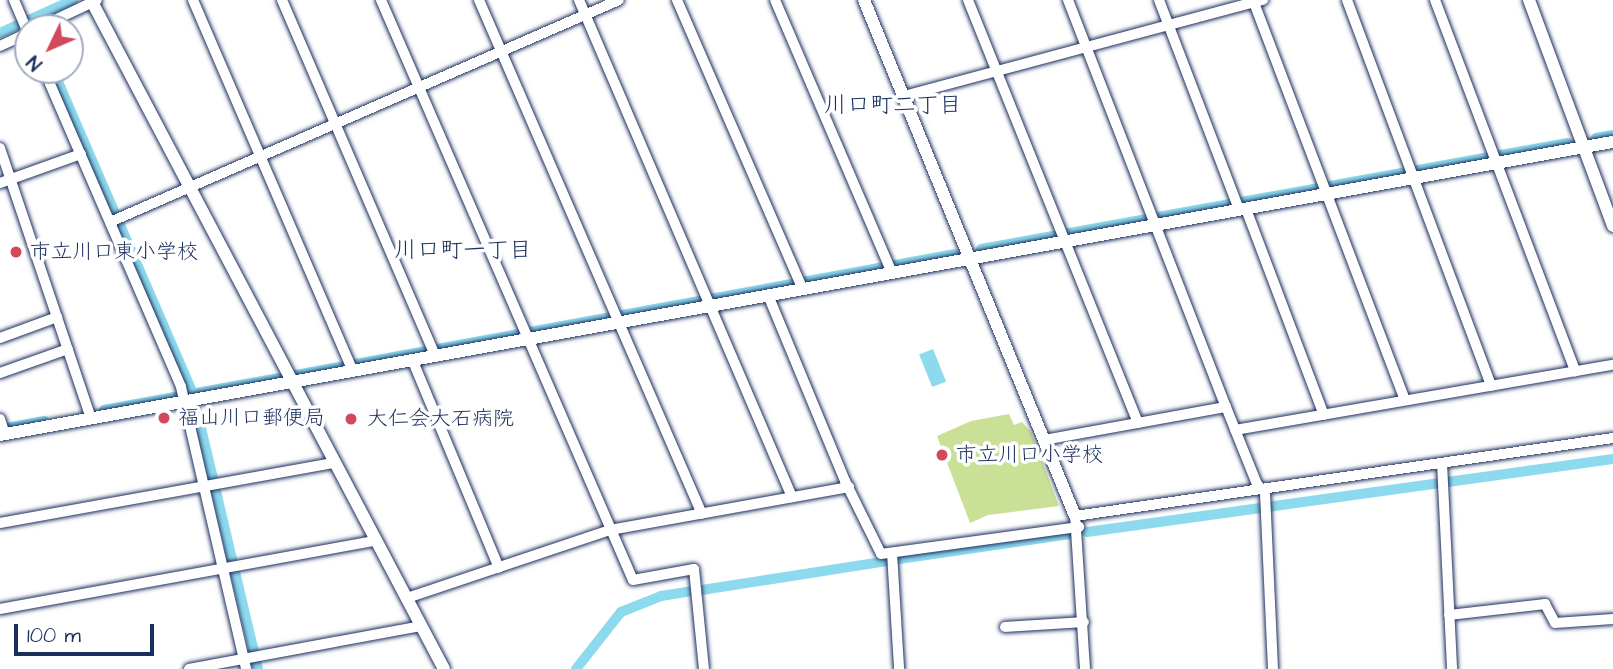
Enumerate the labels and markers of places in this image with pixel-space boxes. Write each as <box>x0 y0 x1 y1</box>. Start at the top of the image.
place label: 市立川口東小学校 <box>30 239 198 265</box>
marker: 市立川口東小学校 <box>8 244 24 260</box>
place label: 福山川口郵便局 <box>178 405 325 431</box>
place label: 大仁会大石病院 <box>367 406 514 432</box>
marker: 大仁会大石病院 <box>341 409 361 429</box>
marker: 福山川口郵便局 <box>156 410 172 426</box>
place label: 市立川口小学校 <box>956 442 1103 468</box>
marker: 市立川口小学校 <box>934 447 950 463</box>

